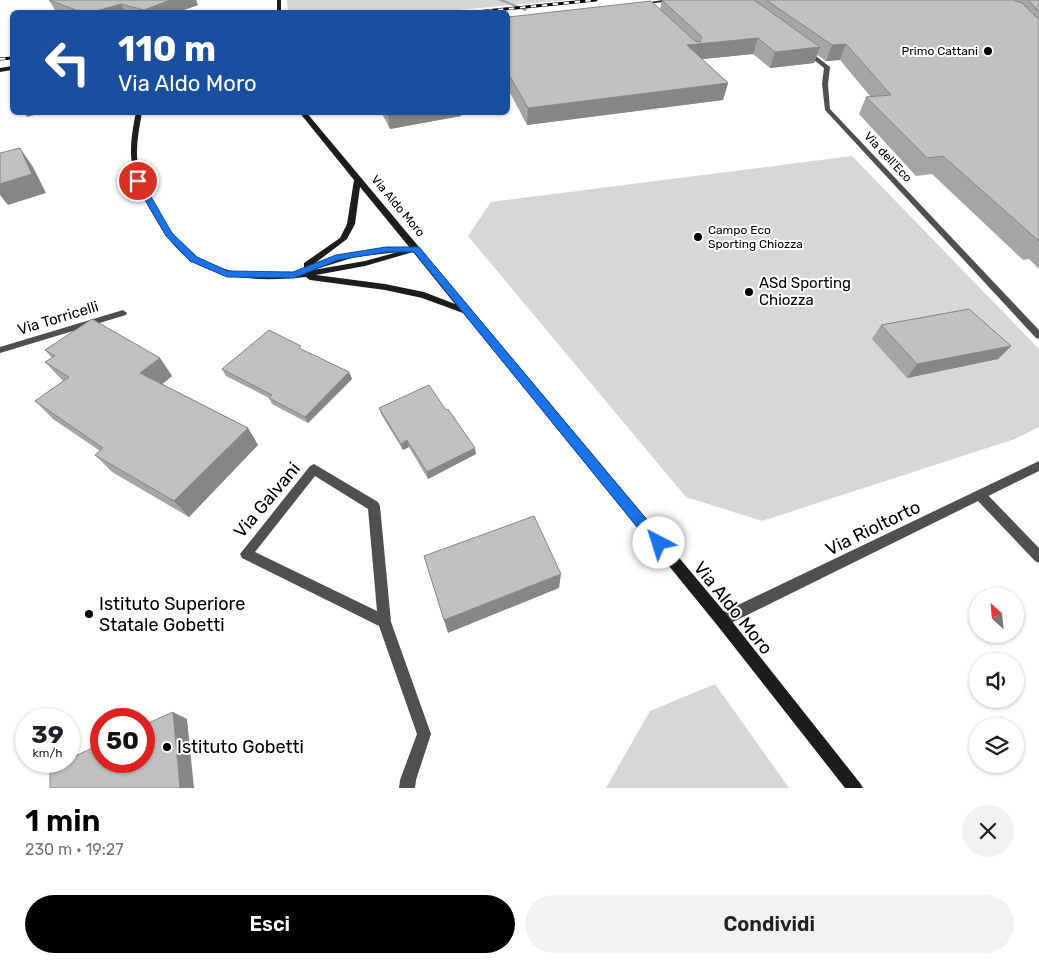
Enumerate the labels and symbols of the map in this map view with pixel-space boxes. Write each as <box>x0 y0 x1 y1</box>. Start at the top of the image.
place label: Primo Cattani <box>902 44 978 58</box>
marker: Primo Cattani <box>982 45 994 57</box>
street label: Via dell'Eco <box>861 129 915 185</box>
pin <box>117 160 159 202</box>
street label: Via Aldo Moro <box>368 173 428 240</box>
place label: Campo Eco Sporting Chiozza <box>708 223 803 251</box>
marker: Campo Eco Sporting Chiozza <box>692 231 704 243</box>
place label: ASd Sporting Chiozza <box>759 274 851 309</box>
marker: ASd Sporting Chiozza <box>743 286 755 298</box>
street label: Via Torricelli <box>15 297 101 339</box>
street label: Via Galvani <box>229 458 305 542</box>
street label: Via Rioltorto <box>822 496 924 560</box>
position arrow <box>632 516 684 568</box>
street label: Via Aldo Moro <box>689 557 777 659</box>
north arrow <box>969 588 1024 642</box>
place label: Istituto Superiore Statale Gobetti <box>99 593 245 636</box>
marker: Istituto Superiore Statale Gobetti <box>83 608 95 620</box>
speed limit sign: 50 <box>90 708 155 773</box>
place label: Istituto Gobetti <box>177 736 304 758</box>
marker: Istituto Gobetti <box>161 741 173 753</box>

